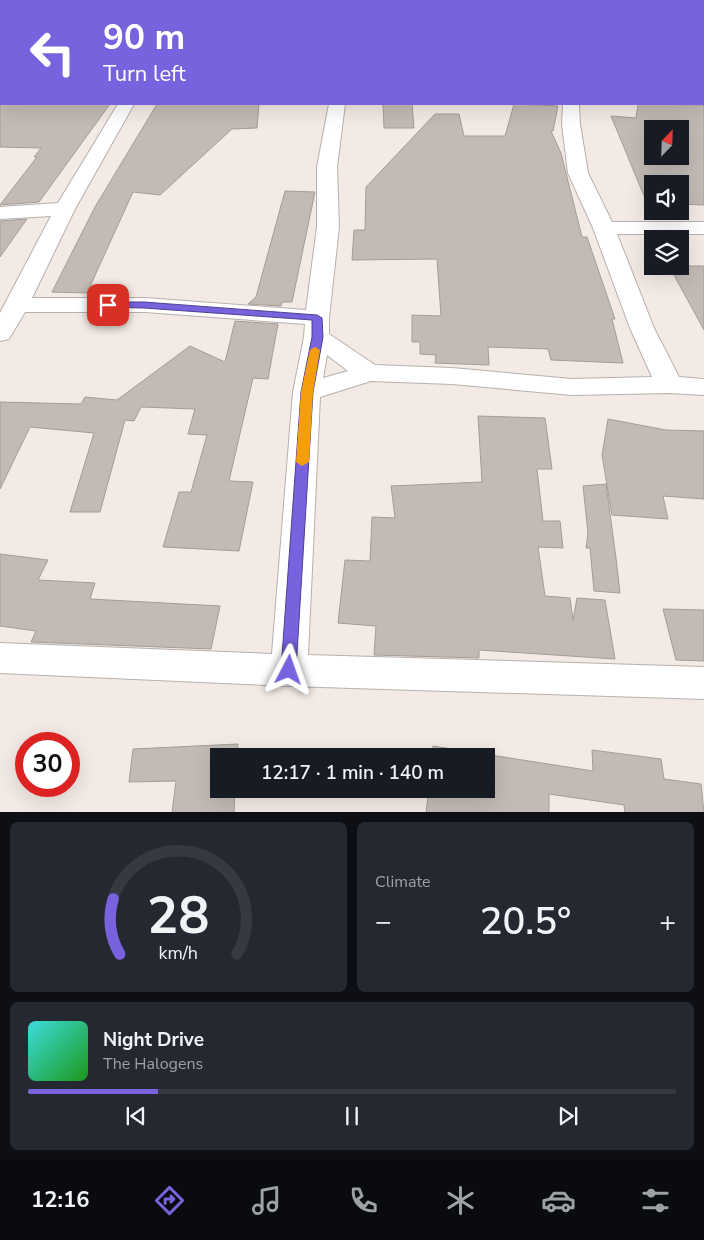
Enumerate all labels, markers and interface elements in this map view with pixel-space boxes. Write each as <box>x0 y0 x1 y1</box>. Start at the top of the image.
text: 90 m <box>103 14 185 61</box>
icon: left <box>20 20 85 85</box>
text: Turn left <box>103 59 186 89</box>
north arrow <box>644 120 689 165</box>
map controls <box>644 120 689 275</box>
button: sound <box>644 175 689 220</box>
button: layers <box>644 230 689 275</box>
pin <box>87 284 129 326</box>
icon: arrive <box>94 291 122 319</box>
position arrow <box>262 643 314 695</box>
speed limit sign: 30 <box>15 732 80 797</box>
text: 12:17 · 1 min · 140 m <box>261 760 444 786</box>
text: Climate <box>375 871 430 893</box>
text: 28 <box>147 880 210 951</box>
text: 20.5° <box>480 896 571 947</box>
text: − <box>375 903 392 941</box>
text: + <box>659 903 676 941</box>
text: km/h <box>159 941 198 965</box>
text: Night Drive <box>103 1027 204 1053</box>
text: The Halogens <box>103 1053 203 1075</box>
icon: previous <box>122 1102 150 1130</box>
icon: pause <box>338 1102 366 1130</box>
icon: next <box>554 1102 582 1130</box>
icon: directions <box>152 1183 187 1218</box>
icon: music <box>249 1183 284 1218</box>
icon: phone <box>346 1183 381 1218</box>
icon: climate <box>443 1183 478 1218</box>
icon: car <box>541 1183 576 1218</box>
icon: filters <box>638 1183 673 1218</box>
text: 12:16 <box>31 1185 89 1215</box>

